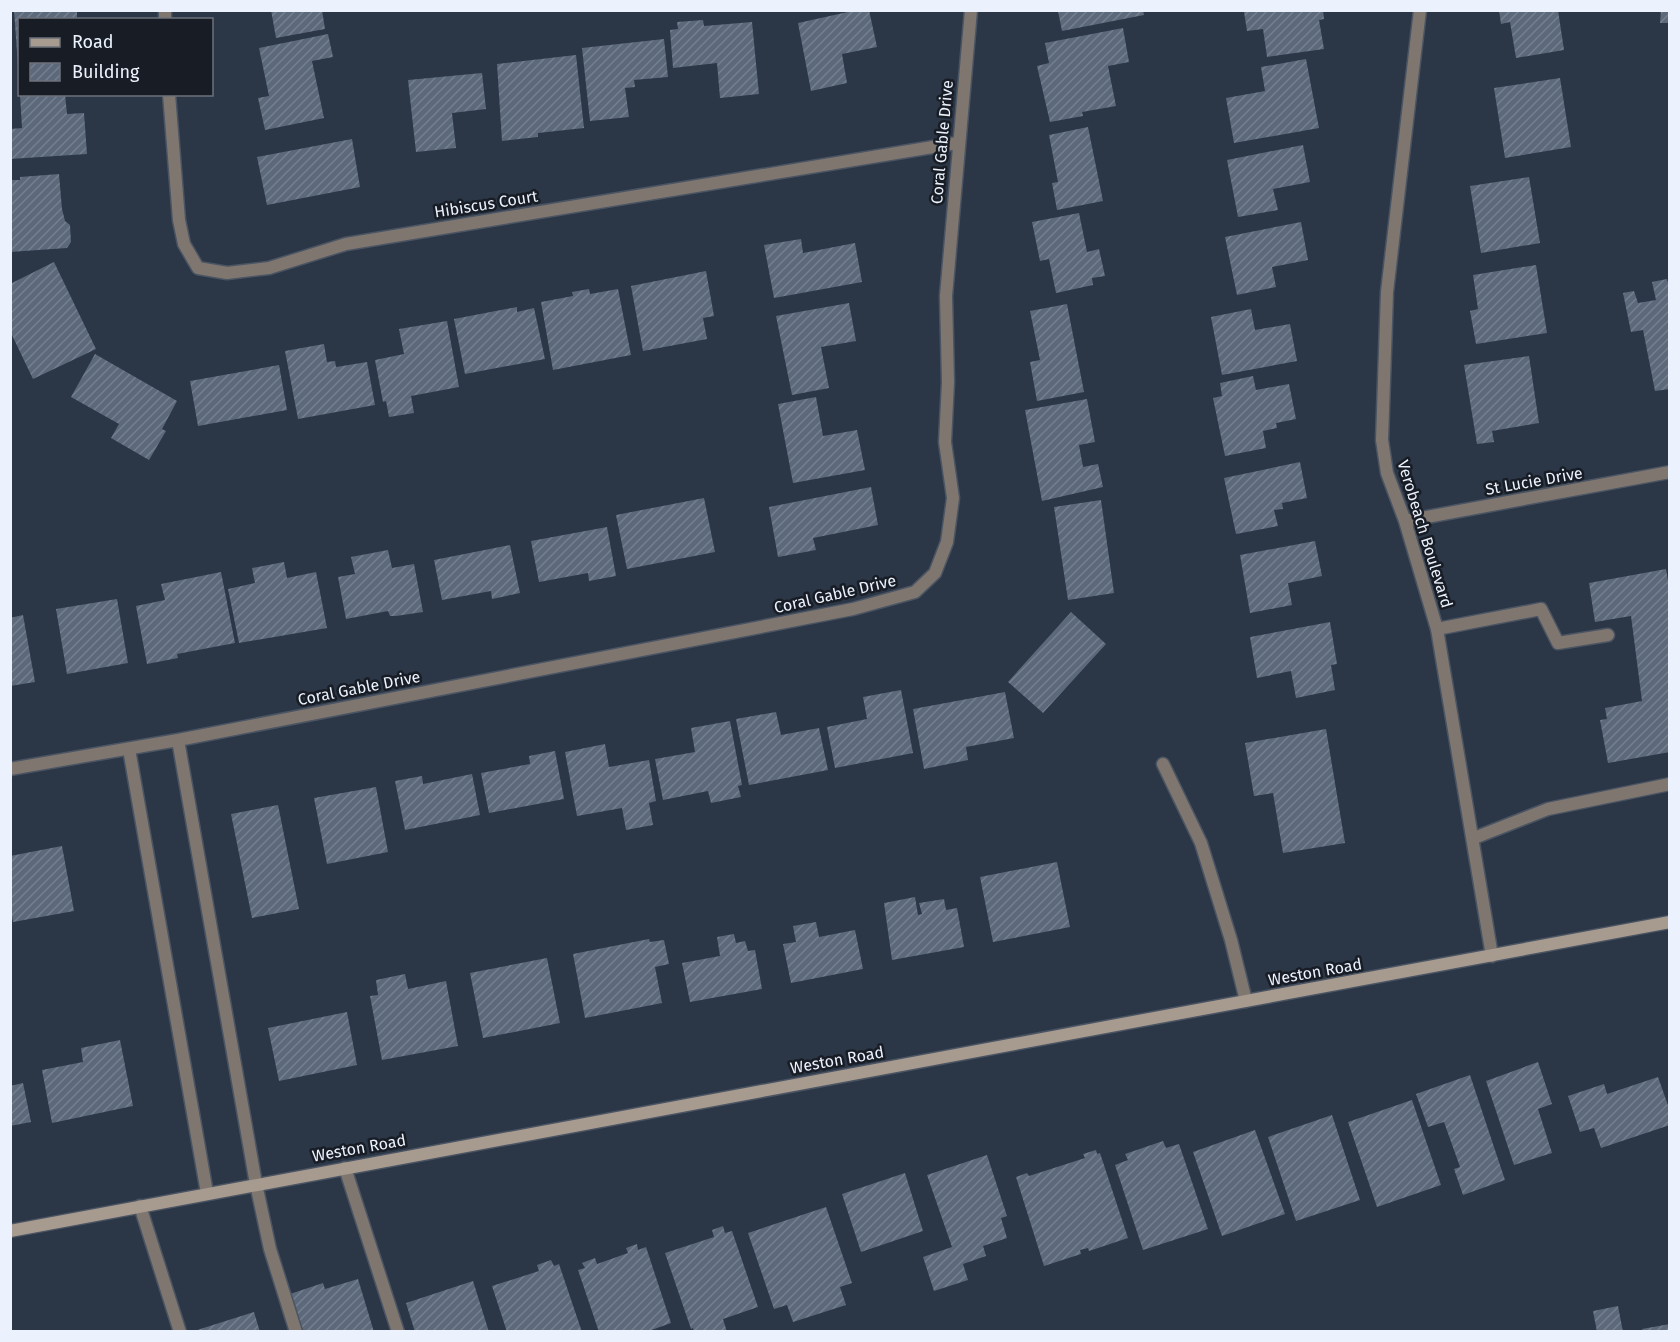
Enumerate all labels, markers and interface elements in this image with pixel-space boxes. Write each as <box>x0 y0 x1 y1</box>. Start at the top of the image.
legend <box>18 18 213 96</box>
text: Road <box>72 31 114 53</box>
text: Building <box>72 61 140 83</box>
street label: Coral Gable Drive <box>927 79 957 205</box>
street label: Hibiscus Court <box>433 186 539 222</box>
street label: Verobeach Boulevard <box>1393 458 1457 610</box>
street label: St Lucie Drive <box>1484 463 1584 499</box>
street label: Coral Gable Drive <box>772 571 898 617</box>
street label: Coral Gable Drive <box>296 667 422 709</box>
street label: Weston Road <box>1267 954 1363 990</box>
street label: Weston Road <box>789 1042 885 1078</box>
street label: Weston Road <box>311 1130 407 1166</box>

